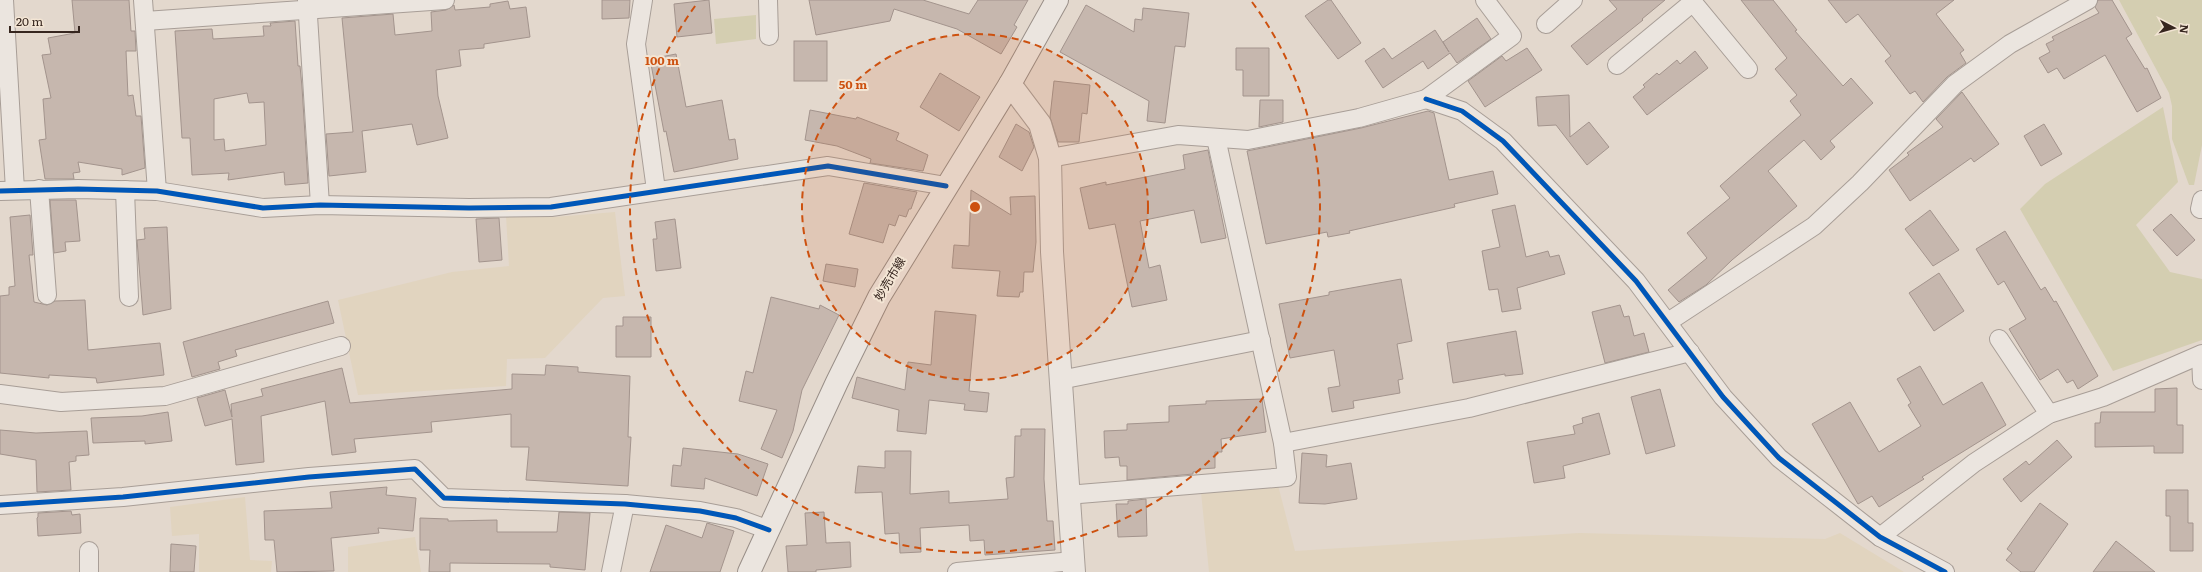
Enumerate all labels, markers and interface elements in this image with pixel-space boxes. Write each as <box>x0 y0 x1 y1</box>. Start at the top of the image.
scale bar <box>10 8 79 34</box>
north arrow <box>2154 8 2194 48</box>
text: 20 m <box>16 12 43 30</box>
text: N <box>2177 24 2193 35</box>
text: 100 m <box>645 51 679 69</box>
text: 50 m <box>839 75 867 93</box>
centre of rings <box>968 200 982 214</box>
street label: 妙売市線 <box>869 253 909 304</box>

